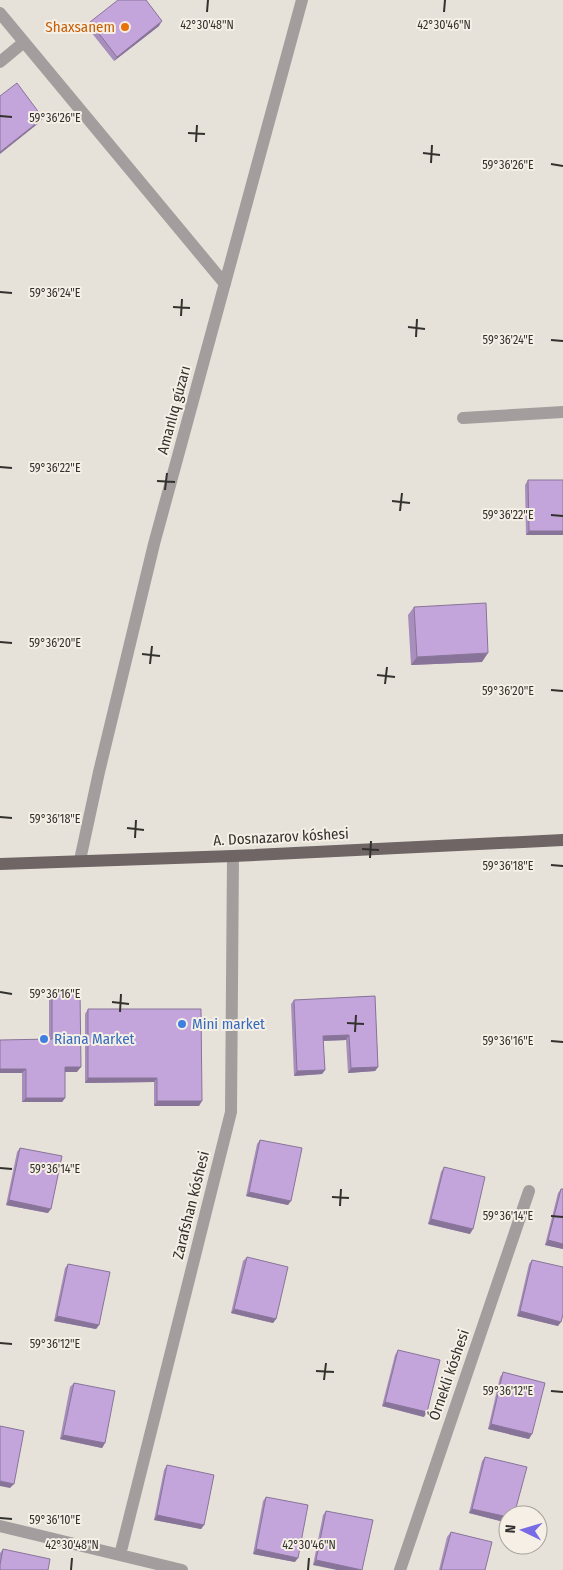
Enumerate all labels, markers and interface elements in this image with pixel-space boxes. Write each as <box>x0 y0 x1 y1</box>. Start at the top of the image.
place label: Shaxsanem <box>45 18 115 36</box>
text: 42°30'48"N <box>180 18 234 32</box>
text: 42°30'46"N <box>417 18 471 32</box>
marker: Shaxsanem <box>119 21 131 33</box>
text: 59°36'26"E <box>29 111 81 125</box>
text: 59°36'26"E <box>482 158 534 172</box>
text: 59°36'24"E <box>30 286 81 300</box>
text: 59°36'24"E <box>483 333 534 347</box>
street label: Amanlıq gúzarı <box>154 364 194 456</box>
text: 59°36'22"E <box>29 461 81 475</box>
text: 59°36'22"E <box>482 508 534 522</box>
text: 59°36'20"E <box>29 636 81 650</box>
text: 59°36'20"E <box>482 684 534 698</box>
text: 59°36'18"E <box>29 812 81 826</box>
street label: A. Dosnazarov kóshesi <box>213 824 349 850</box>
text: 59°36'18"E <box>482 859 534 873</box>
text: 59°36'16"E <box>30 987 81 1001</box>
place label: Mini market <box>192 1015 265 1033</box>
marker: Mini market <box>176 1018 188 1030</box>
place label: Riana Market <box>54 1030 135 1048</box>
marker: Riana Market <box>38 1033 50 1045</box>
text: 59°36'16"E <box>483 1034 534 1048</box>
street label: Zarafshan kóshesi <box>169 1149 213 1261</box>
text: 59°36'14"E <box>30 1162 81 1176</box>
text: 59°36'14"E <box>483 1209 534 1223</box>
street label: Órnekli kóshesi <box>425 1327 473 1423</box>
text: 59°36'12"E <box>30 1337 81 1351</box>
text: 59°36'12"E <box>483 1384 534 1398</box>
north arrow <box>498 1505 548 1555</box>
text: 59°36'10"E <box>29 1513 81 1527</box>
text: N <box>502 1524 519 1534</box>
text: 42°30'48"N <box>45 1538 99 1552</box>
text: 42°30'46"N <box>282 1538 336 1552</box>

